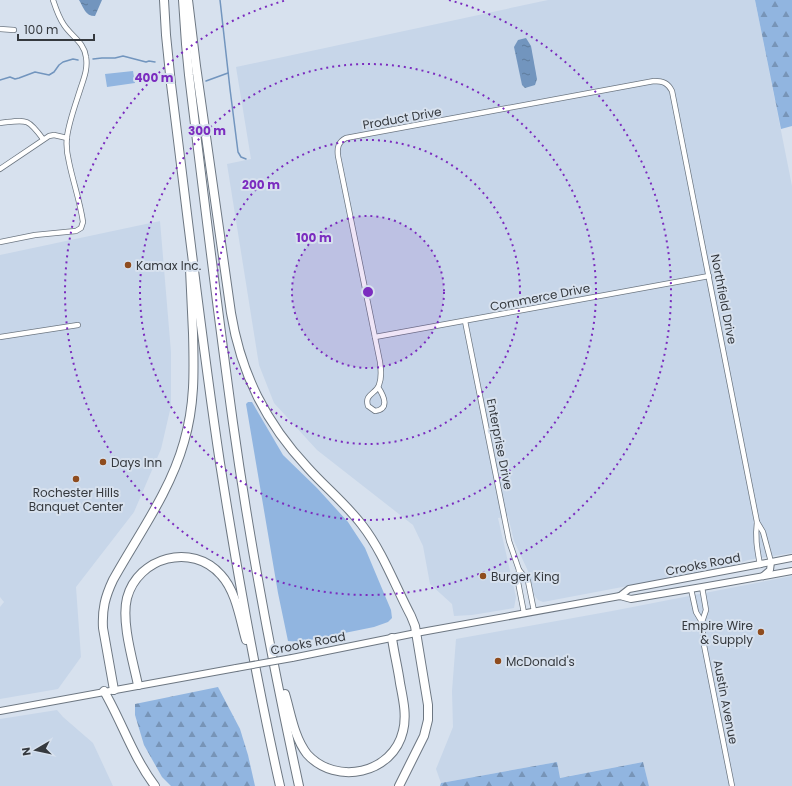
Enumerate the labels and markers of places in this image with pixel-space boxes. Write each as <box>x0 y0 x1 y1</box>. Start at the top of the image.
place label: Kamax Inc. <box>136 257 201 274</box>
marker: Kamax Inc. <box>123 260 133 270</box>
centre of rings <box>361 285 375 299</box>
place label: Days Inn <box>111 454 162 471</box>
marker: Days Inn <box>98 457 108 467</box>
marker: Rochester Hills Banquet Center <box>71 474 81 484</box>
place label: Rochester Hills Banquet Center <box>29 484 124 515</box>
place label: Burger King <box>491 568 560 585</box>
marker: Burger King <box>478 571 488 581</box>
place label: Empire Wire & Supply <box>682 617 753 648</box>
marker: Empire Wire & Supply <box>756 627 766 637</box>
place label: McDonald's <box>506 653 575 670</box>
marker: McDonald's <box>493 656 503 666</box>

